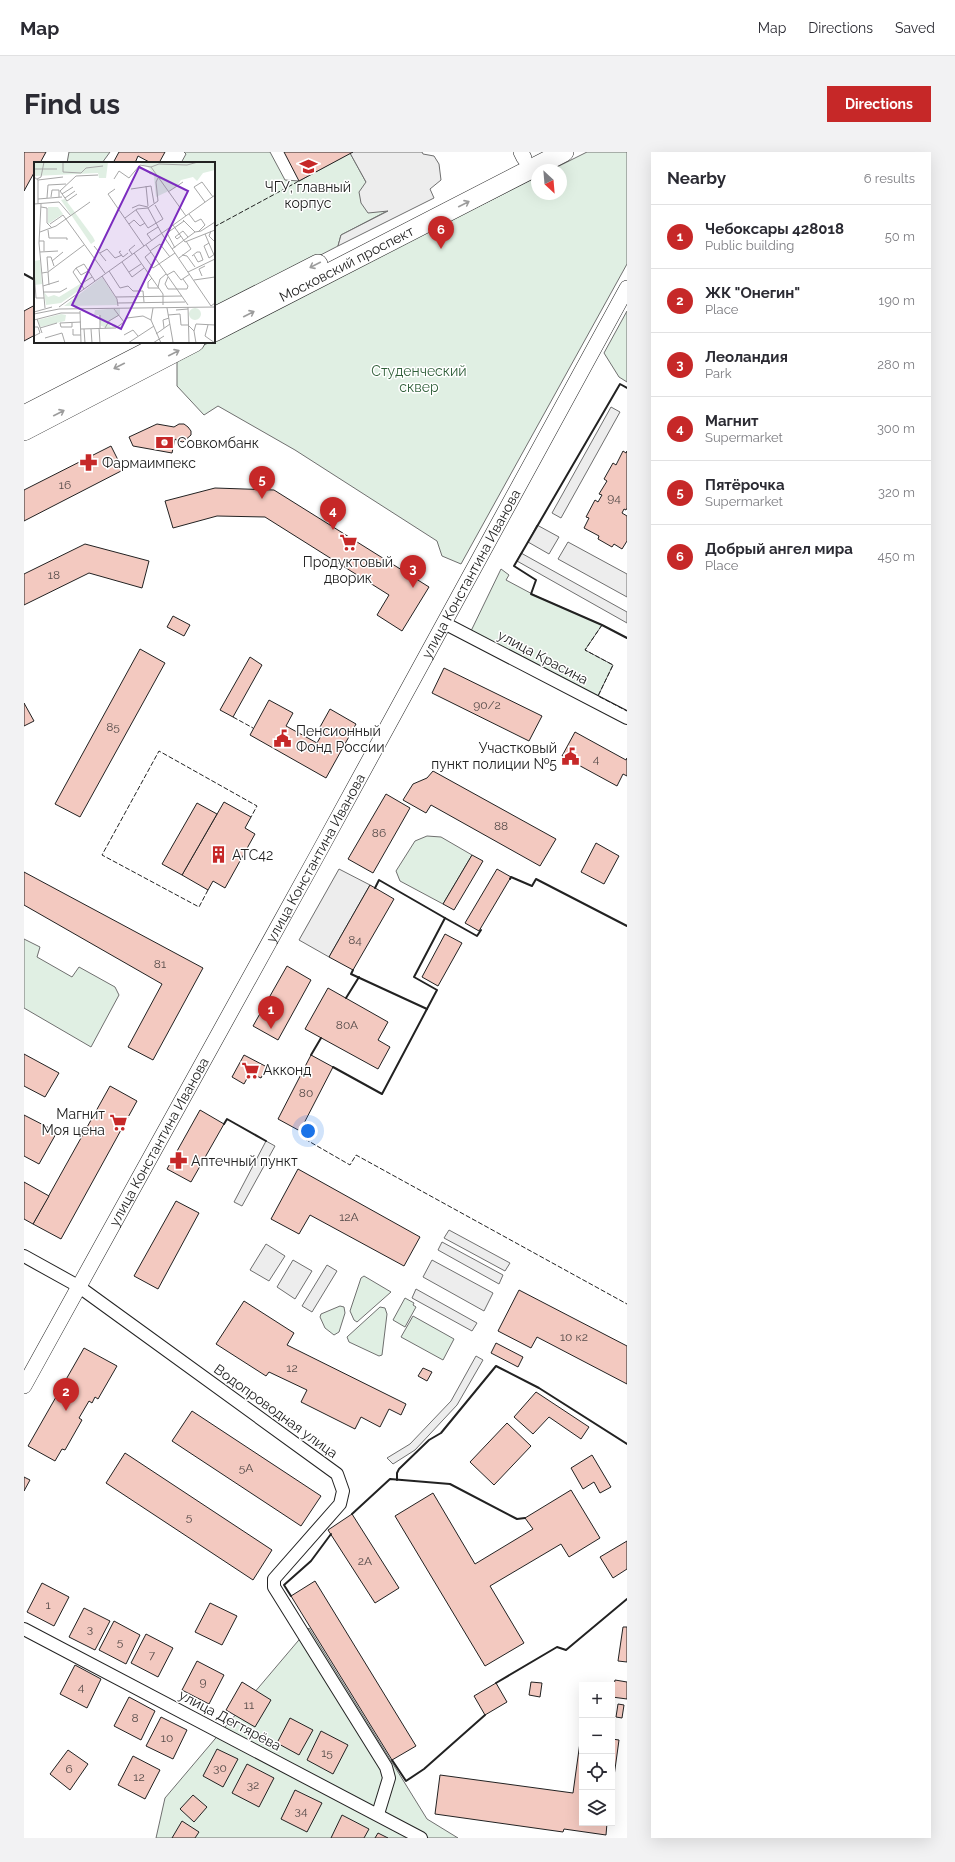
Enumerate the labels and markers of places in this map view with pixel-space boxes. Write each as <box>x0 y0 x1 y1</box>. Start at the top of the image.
school or university icon: ЧГУ, главный корпус <box>298 157 318 177</box>
place label: ЧГУ, главный корпус <box>265 179 351 211</box>
pin: 6 <box>428 216 454 249</box>
bank icon: Совкомбанк <box>154 433 174 453</box>
place label: Совкомбанк <box>177 435 259 451</box>
pharmacy icon: Фармаимпекс <box>79 453 99 473</box>
place label: Фармаимпекс <box>102 455 196 471</box>
pin: 5 <box>249 466 275 499</box>
pin: 4 <box>320 497 346 530</box>
supermarket icon: Продуктовый дворик <box>338 532 358 552</box>
place label: Продуктовый дворик <box>303 554 393 586</box>
pin: 3 <box>400 555 426 588</box>
place label: Пенсионный Фонд России <box>296 723 385 755</box>
public building icon: Пенсионный Фонд России <box>273 729 293 749</box>
place label: Участковый пункт полиции №5 <box>431 740 557 772</box>
public building icon: Участковый пункт полиции №5 <box>560 746 580 766</box>
building icon: АТС42 <box>209 845 229 865</box>
place label: АТС42 <box>232 847 273 863</box>
pin: 1 <box>258 996 284 1029</box>
supermarket icon: Акконд <box>240 1060 260 1080</box>
place label: Акконд <box>263 1062 311 1078</box>
place label: Магнит Моя цена <box>42 1106 105 1138</box>
supermarket icon: Магнит Моя цена <box>108 1112 128 1132</box>
pharmacy icon: Аптечный пункт <box>168 1151 188 1171</box>
place label: Аптечный пункт <box>191 1153 298 1169</box>
pin: 2 <box>53 1378 79 1411</box>

